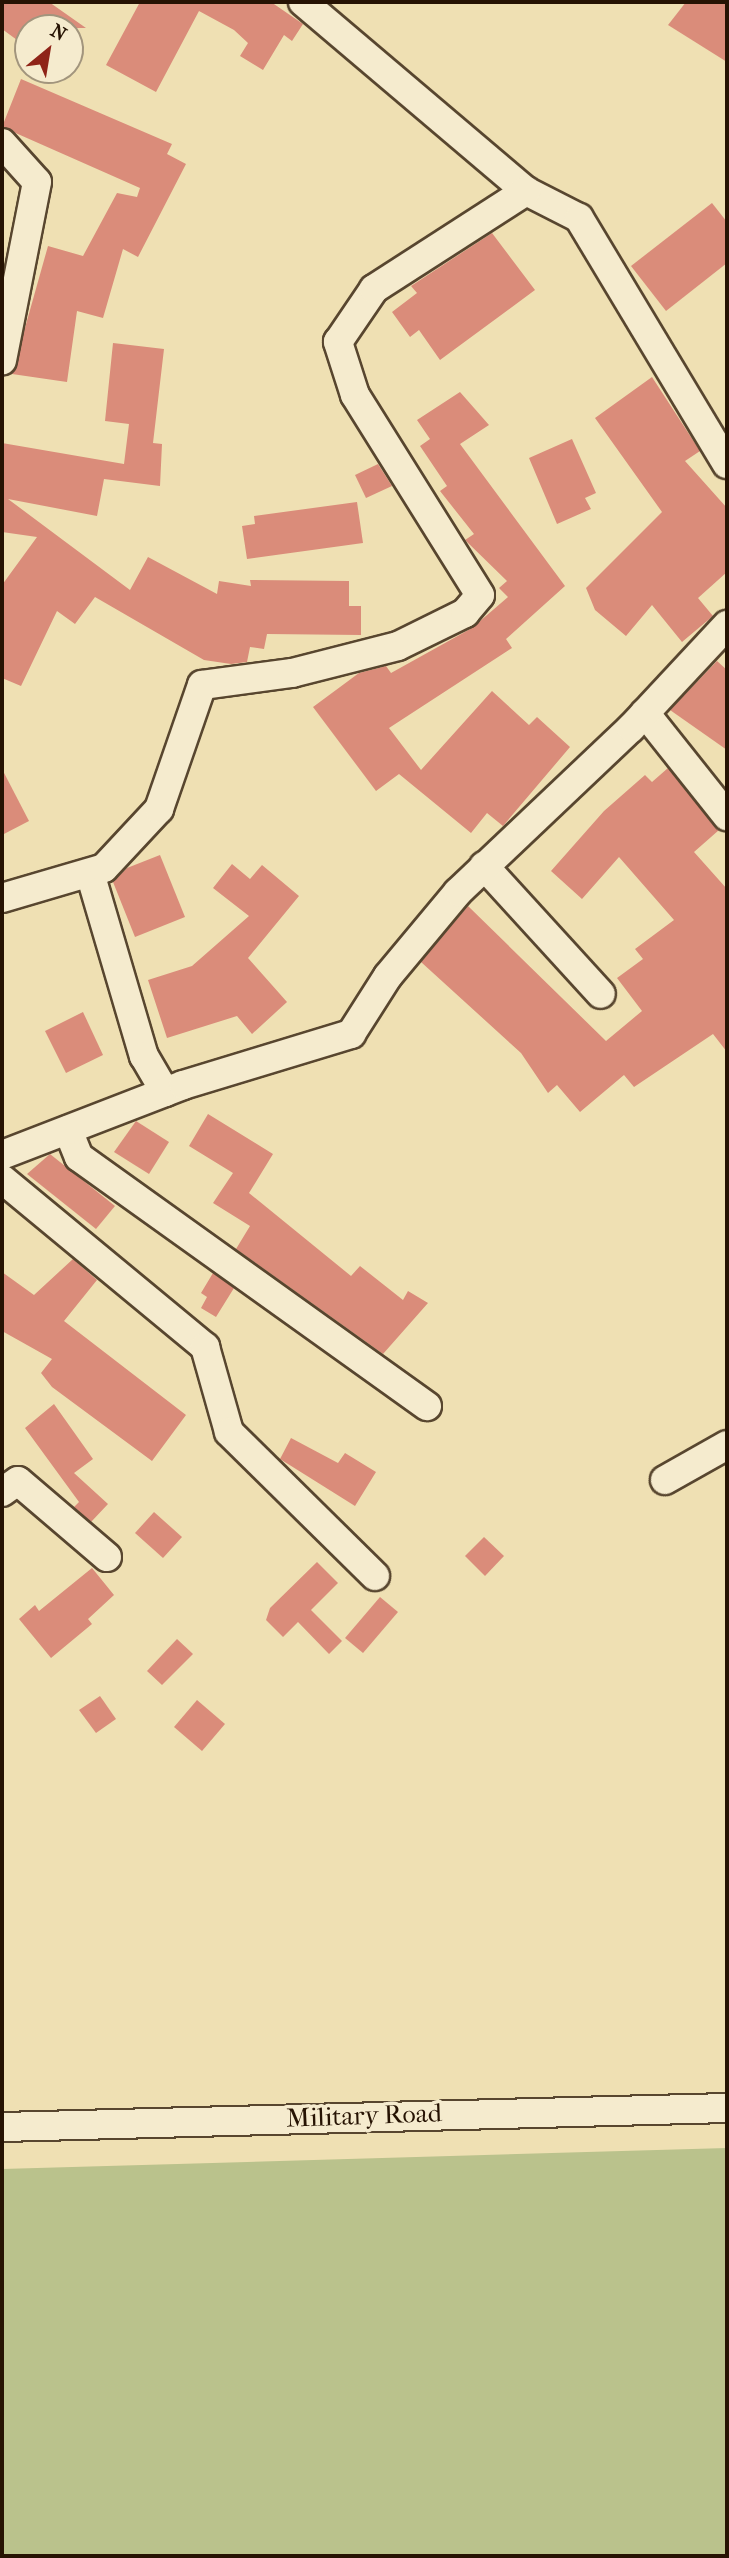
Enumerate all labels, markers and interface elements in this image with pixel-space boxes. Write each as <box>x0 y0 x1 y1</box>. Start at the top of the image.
north arrow <box>14 14 84 84</box>
text: N <box>47 19 70 46</box>
street label: Military Road <box>286 2098 442 2134</box>

